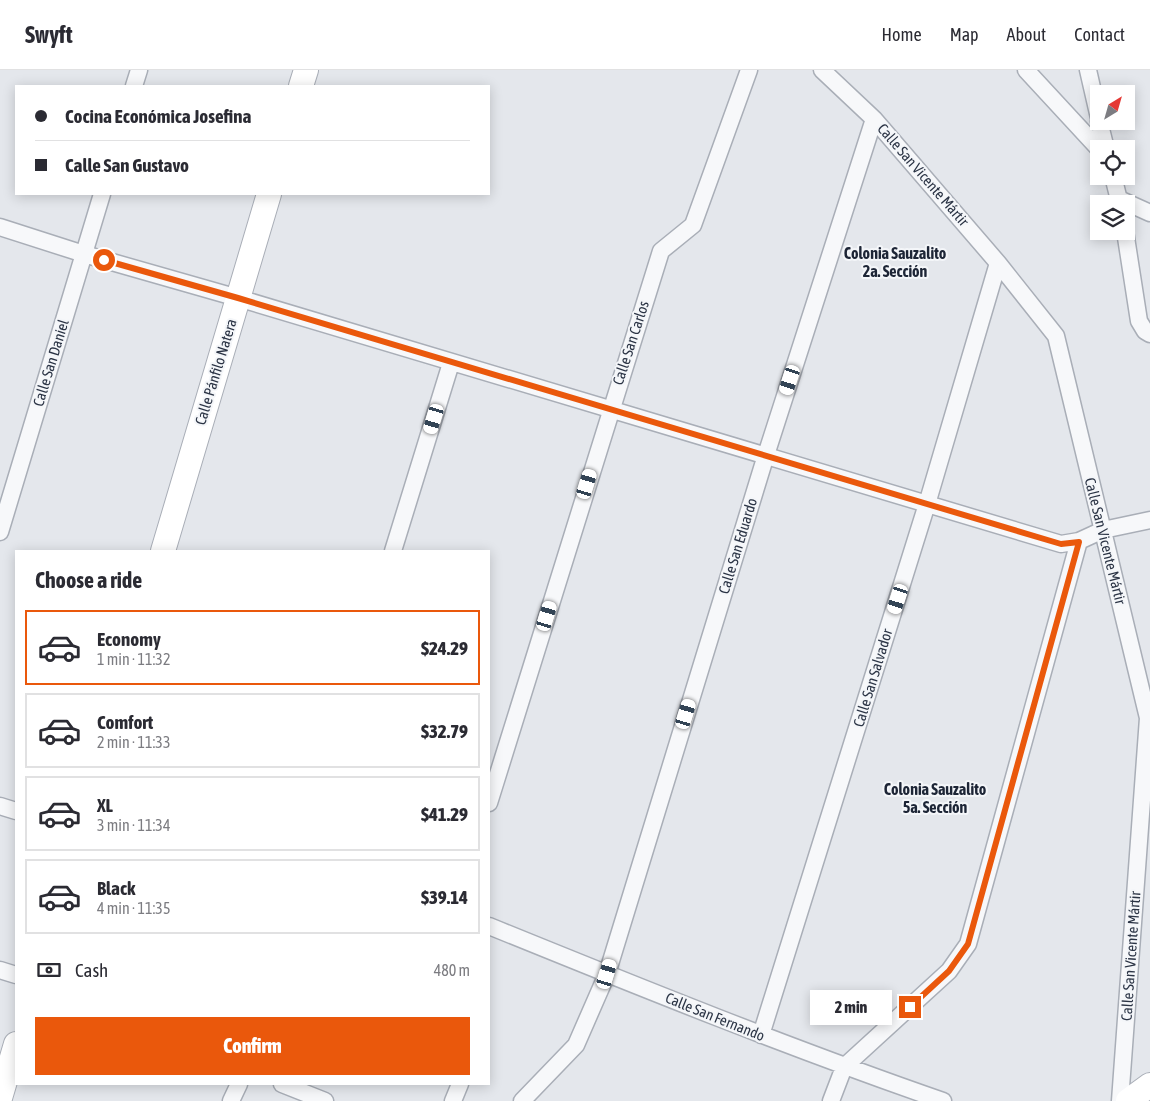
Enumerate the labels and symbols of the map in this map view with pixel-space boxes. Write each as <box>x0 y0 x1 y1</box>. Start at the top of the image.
north arrow <box>1090 85 1135 130</box>
street label: Calle San Vicente Mártir <box>874 120 973 230</box>
district label: Colonia Sauzalito 2a. Sección <box>844 244 947 280</box>
route start <box>93 249 115 271</box>
street label: Calle San Carlos <box>609 299 652 387</box>
street label: Calle San Daniel <box>29 317 72 408</box>
street label: Calle Pánfilo Natera <box>191 317 240 427</box>
car <box>778 363 801 397</box>
car <box>422 402 445 436</box>
car <box>575 467 598 501</box>
street label: Calle San Vicente Mártir <box>1082 476 1130 607</box>
street label: Calle San Eduardo <box>715 496 760 596</box>
car <box>886 582 909 616</box>
car <box>535 599 558 633</box>
street label: Calle San Salvador <box>850 626 896 729</box>
car <box>674 697 697 731</box>
district label: Colonia Sauzalito 5a. Sección <box>884 780 987 816</box>
street label: Calle San Vicente Mártir <box>1117 890 1144 1021</box>
car <box>595 957 618 991</box>
street label: Calle San Fernando <box>663 989 767 1044</box>
callout: 2 min <box>810 990 892 1024</box>
route end <box>899 996 921 1018</box>

